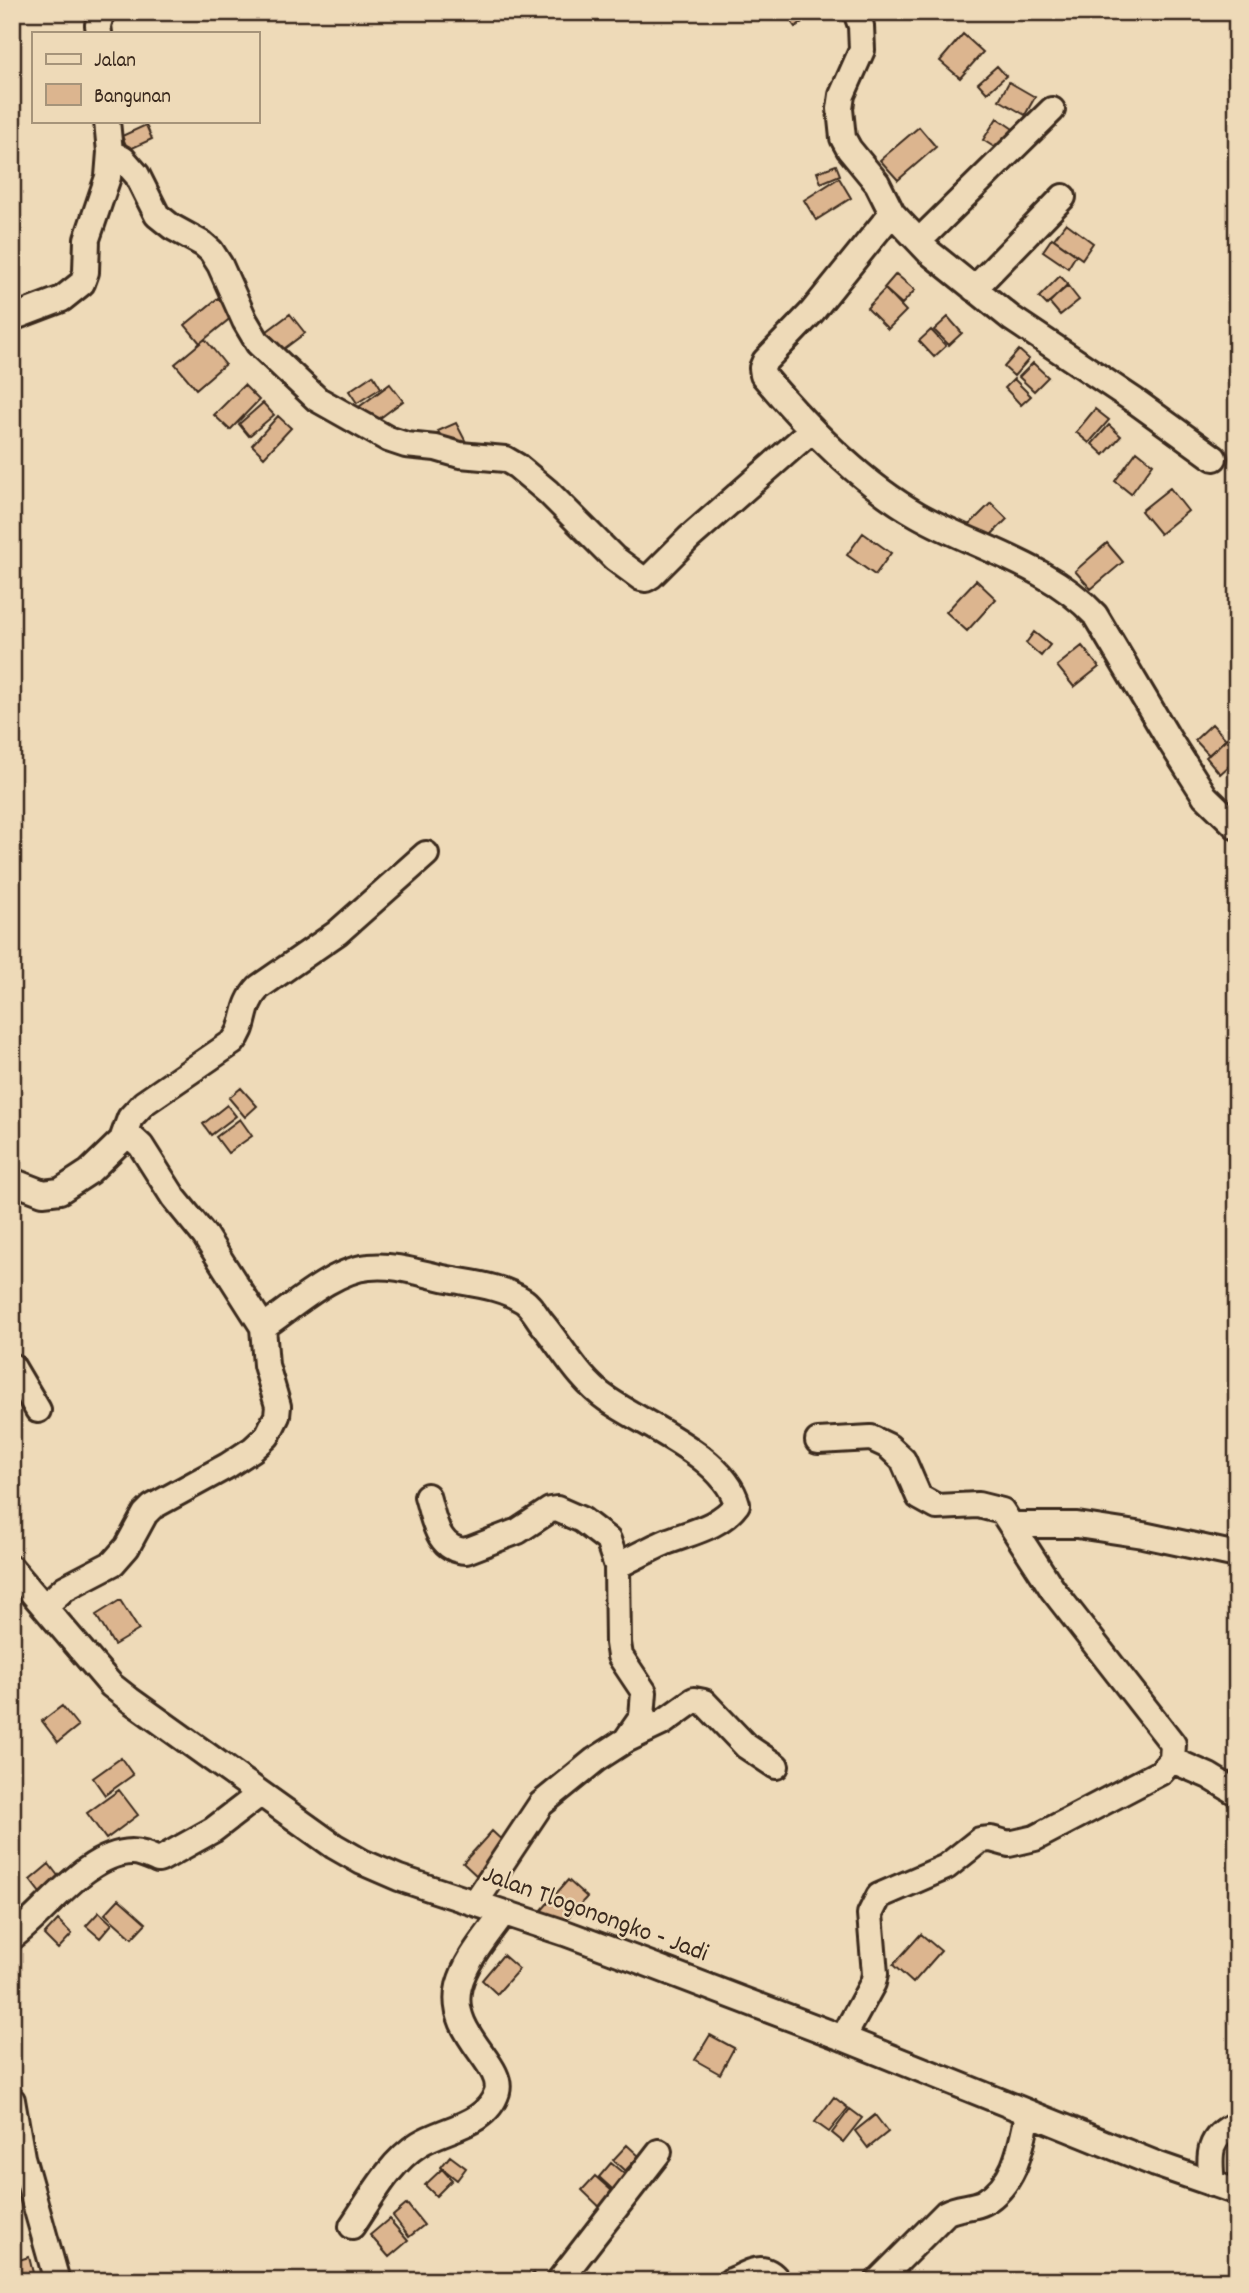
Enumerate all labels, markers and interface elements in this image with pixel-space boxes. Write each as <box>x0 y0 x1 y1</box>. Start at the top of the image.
legend <box>32 32 259 122</box>
text: Jalan <box>94 47 136 77</box>
text: Bangunan <box>94 83 171 113</box>
street label: Jalan Tlogonongko - Jadi <box>477 1857 713 1973</box>

